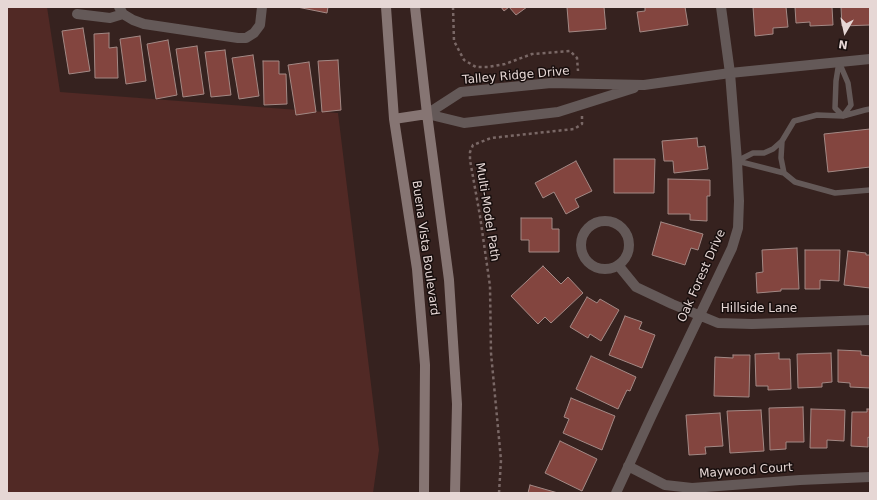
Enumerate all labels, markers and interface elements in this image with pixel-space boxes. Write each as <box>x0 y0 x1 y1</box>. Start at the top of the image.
north arrow <box>825 12 865 52</box>
text: N <box>837 37 849 51</box>
street label: Talley Ridge Drive <box>462 64 570 88</box>
street label: Multi-Model Path <box>472 162 502 262</box>
street label: Buena Vista Boulevard <box>408 180 442 316</box>
street label: Oak Forest Drive <box>675 227 729 325</box>
street label: Hillside Lane <box>721 302 797 316</box>
street label: Maywood Court <box>699 461 793 481</box>

